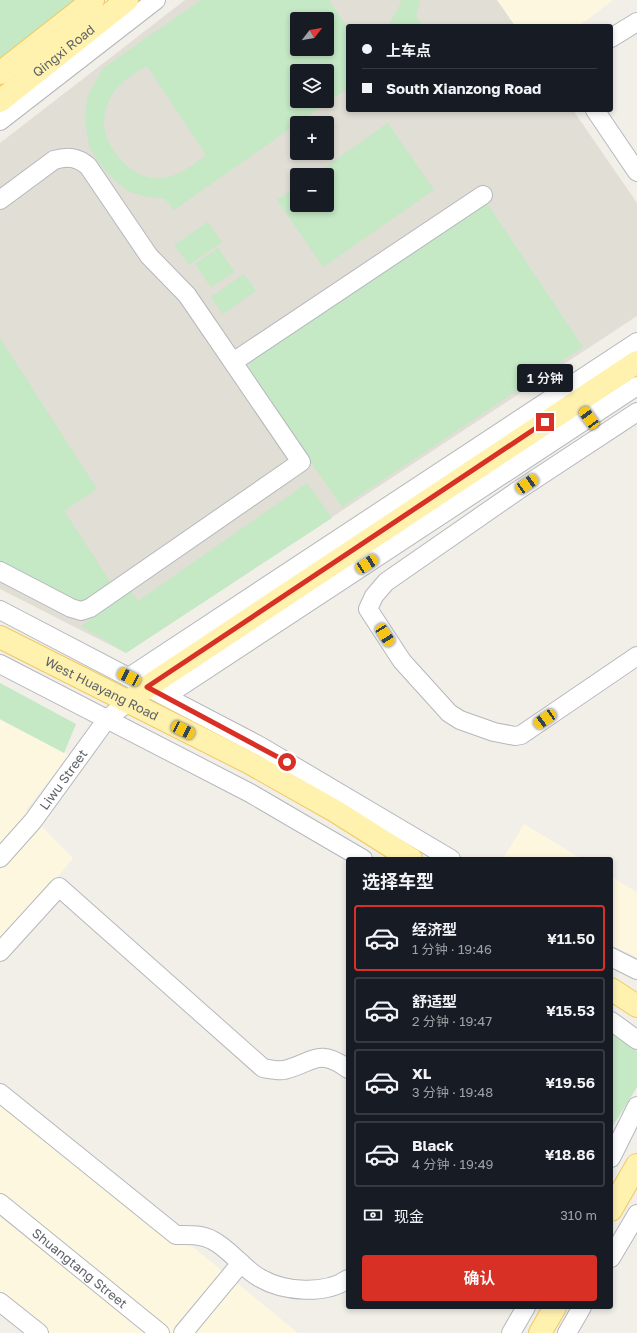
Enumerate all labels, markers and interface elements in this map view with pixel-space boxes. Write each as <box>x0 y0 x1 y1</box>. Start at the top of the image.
north arrow <box>290 12 334 56</box>
map controls <box>290 12 334 212</box>
street label: Qingxi Road <box>29 21 98 80</box>
text: 上车点 <box>386 41 431 59</box>
button: layers <box>290 64 334 108</box>
text: South Xianzong Road <box>386 79 541 97</box>
button: + <box>290 116 334 160</box>
button: − <box>290 168 334 212</box>
callout: 1 分钟 <box>517 364 573 392</box>
text: 1 分钟 <box>527 370 563 386</box>
car <box>577 405 601 431</box>
route end <box>536 413 554 431</box>
car <box>514 472 540 496</box>
car <box>354 552 380 576</box>
car <box>373 622 397 648</box>
street label: West Huayang Road <box>42 653 161 724</box>
car <box>116 666 142 688</box>
car <box>532 707 558 731</box>
car <box>170 719 196 741</box>
street label: Liwu Street <box>36 746 91 813</box>
route start <box>278 753 296 771</box>
text: 选择车型 <box>362 870 434 892</box>
icon: car <box>364 920 400 956</box>
text: 经济型 <box>412 920 457 938</box>
text: ¥11.50 <box>547 929 595 947</box>
text: 1 分钟 · 19:46 <box>412 941 492 957</box>
icon: car <box>364 992 400 1028</box>
text: 舒适型 <box>412 992 457 1010</box>
text: ¥15.53 <box>546 1001 595 1019</box>
text: 2 分钟 · 19:47 <box>412 1013 492 1029</box>
icon: car <box>364 1064 400 1100</box>
text: XL <box>412 1064 431 1082</box>
text: ¥19.56 <box>545 1073 595 1091</box>
text: 3 分钟 · 19:48 <box>412 1084 493 1100</box>
icon: car <box>364 1136 400 1172</box>
text: Black <box>412 1136 454 1154</box>
text: ¥18.86 <box>545 1145 595 1163</box>
text: 4 分钟 · 19:49 <box>412 1156 493 1172</box>
icon: cash <box>362 1204 384 1226</box>
text: 现金 <box>394 1207 424 1225</box>
text: 310 m <box>560 1207 597 1223</box>
street label: Shuangtang Street <box>29 1225 131 1311</box>
button: 确认 <box>362 1255 597 1301</box>

